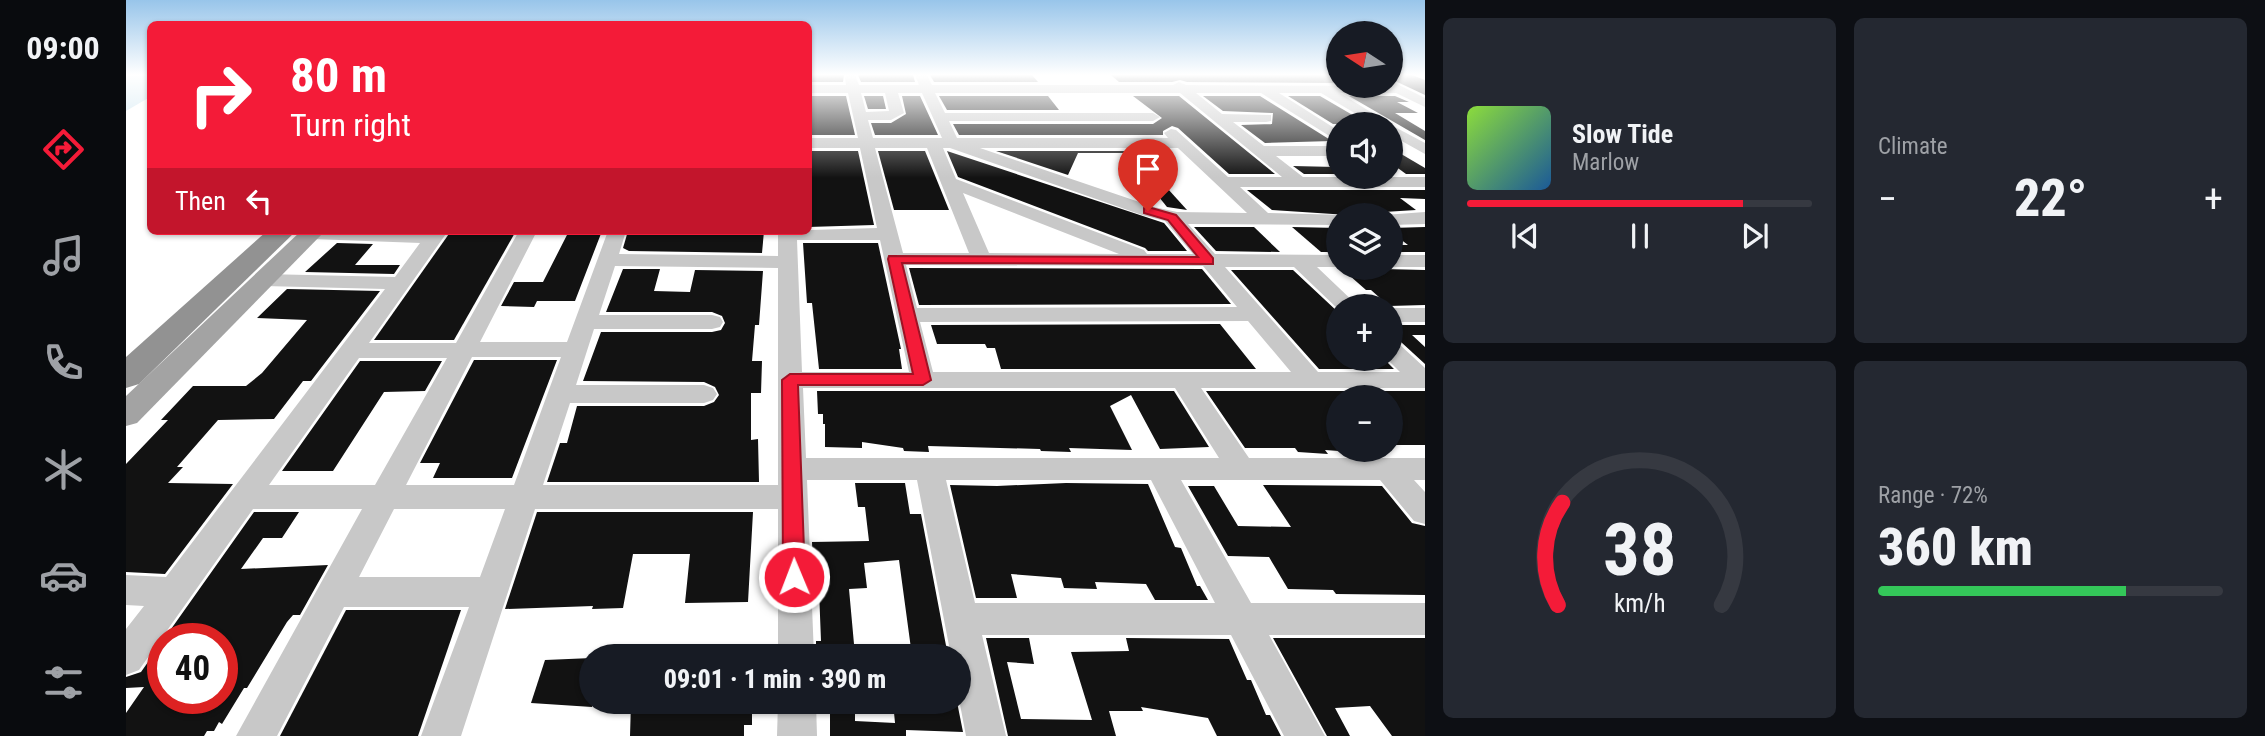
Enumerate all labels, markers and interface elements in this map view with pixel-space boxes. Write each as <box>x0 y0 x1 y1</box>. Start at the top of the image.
north arrow <box>1326 21 1404 98</box>
map controls <box>1326 21 1403 462</box>
text: 09:00 <box>26 29 100 67</box>
text: 80 m <box>290 47 387 104</box>
icon: right <box>175 49 266 140</box>
text: Turn right <box>290 106 411 144</box>
button: sound <box>1326 112 1403 189</box>
text: Slow Tide <box>1572 119 1673 149</box>
icon: directions <box>39 125 88 174</box>
text: Climate <box>1878 133 1948 160</box>
pin <box>1118 139 1178 211</box>
text: Marlow <box>1572 149 1639 176</box>
icon: arrive <box>1129 150 1167 188</box>
text: 22° <box>2014 168 2087 229</box>
text: − <box>1878 177 1897 221</box>
text: + <box>2204 177 2223 221</box>
icon: left <box>240 182 278 220</box>
text: Then <box>175 186 226 216</box>
button: layers <box>1326 203 1403 280</box>
icon: previous <box>1506 217 1544 255</box>
icon: pause <box>1621 217 1659 255</box>
icon: next <box>1736 217 1774 255</box>
icon: music <box>39 231 88 280</box>
button: + <box>1326 294 1403 371</box>
icon: phone <box>39 338 88 387</box>
button: − <box>1326 385 1403 462</box>
icon: climate <box>39 445 88 494</box>
text: Range · 72% <box>1878 482 1988 509</box>
text: 38 <box>1603 508 1676 594</box>
text: 360 km <box>1878 517 2033 578</box>
position arrow <box>757 540 831 614</box>
icon: car <box>39 551 88 600</box>
text: km/h <box>1614 589 1665 618</box>
speed limit sign: 40 <box>147 623 238 714</box>
icon: filters <box>39 658 88 707</box>
text: 09:01 · 1 min · 390 m <box>664 664 886 694</box>

